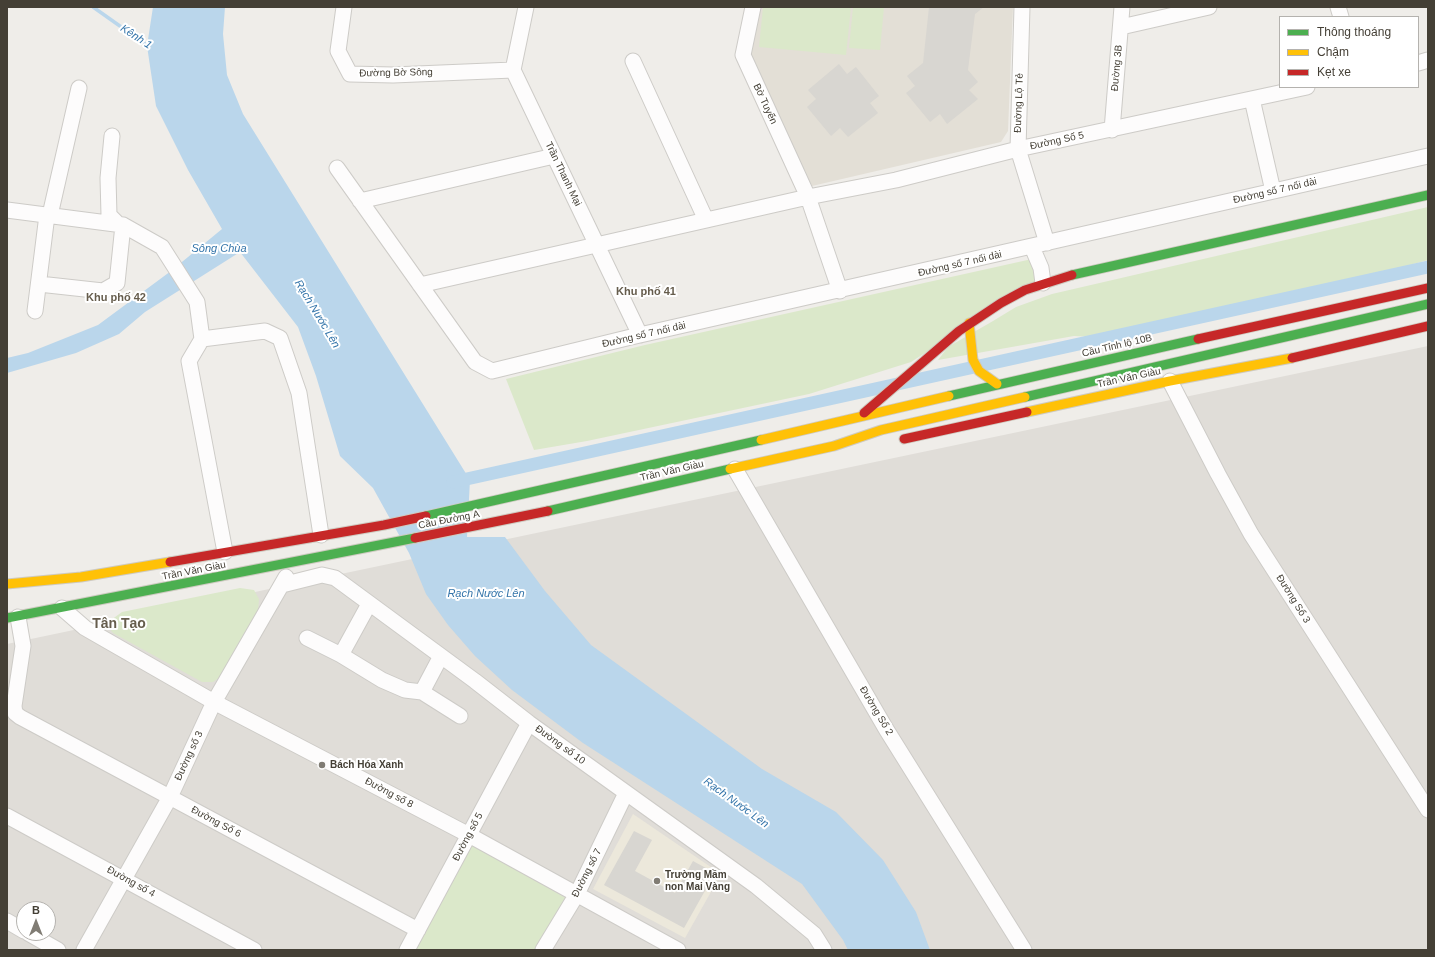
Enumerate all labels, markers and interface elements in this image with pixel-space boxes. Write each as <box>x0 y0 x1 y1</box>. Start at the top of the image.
legend <box>1279 16 1419 88</box>
water label: Kênh 1 <box>118 22 154 52</box>
text: Thông thoáng <box>1317 25 1391 39</box>
street label: Đường 3B <box>1109 44 1125 92</box>
text: Chậm <box>1317 45 1349 59</box>
text: Kẹt xe <box>1317 65 1351 79</box>
street label: Đường Bờ Sông <box>359 66 433 80</box>
street label: Đường Lộ Tẻ <box>1012 73 1026 133</box>
street label: Bờ Tuyến <box>750 82 780 126</box>
street label: Đường Số 5 <box>1029 129 1085 153</box>
street label: Trần Thanh Mại <box>542 140 584 208</box>
street label: Đường số 7 nối dài <box>1232 176 1318 206</box>
water label: Sông Chùa <box>191 242 247 256</box>
street label: Đường số 7 nối dài <box>917 249 1003 279</box>
water label: Rạch Nước Lên <box>291 278 343 350</box>
district label: Khu phố 41 <box>616 285 676 299</box>
district label: Khu phố 42 <box>86 291 146 305</box>
street label: Đường số 7 nối dài <box>601 320 687 350</box>
street label: Cầu Tỉnh lộ 10B <box>1081 332 1153 360</box>
street label: Trần Văn Giàu <box>1096 365 1162 391</box>
street label: Trần Văn Giàu <box>639 458 705 484</box>
street label: Cầu Đường A <box>417 508 481 532</box>
street label: Trần Văn Giàu <box>161 559 227 583</box>
street label: Đường Số 3 <box>1273 573 1313 625</box>
water label: Rạch Nước Lên <box>447 587 525 601</box>
district label: Tân Tạo <box>92 616 146 632</box>
street label: Đường Số 2 <box>857 684 895 738</box>
street label: Đường số 10 <box>533 723 587 767</box>
street label: Đường số 3 <box>172 729 206 783</box>
place label: Bách Hóa Xanh <box>330 759 403 771</box>
marker: Bách Hóa Xanh <box>317 760 327 770</box>
street label: Đường số 8 <box>363 775 415 811</box>
water label: Rạch Nước Lên <box>701 775 771 831</box>
street label: Đường Số 6 <box>189 804 243 840</box>
street label: Đường số 5 <box>450 811 486 863</box>
street label: Đường số 7 <box>570 847 604 899</box>
street label: Đường số 4 <box>105 864 157 900</box>
place label: Trường Mầm non Mai Vàng <box>665 869 730 892</box>
marker: Trường Mầm non Mai Vàng <box>652 876 662 886</box>
north arrow <box>16 901 56 941</box>
text: B <box>32 904 40 916</box>

